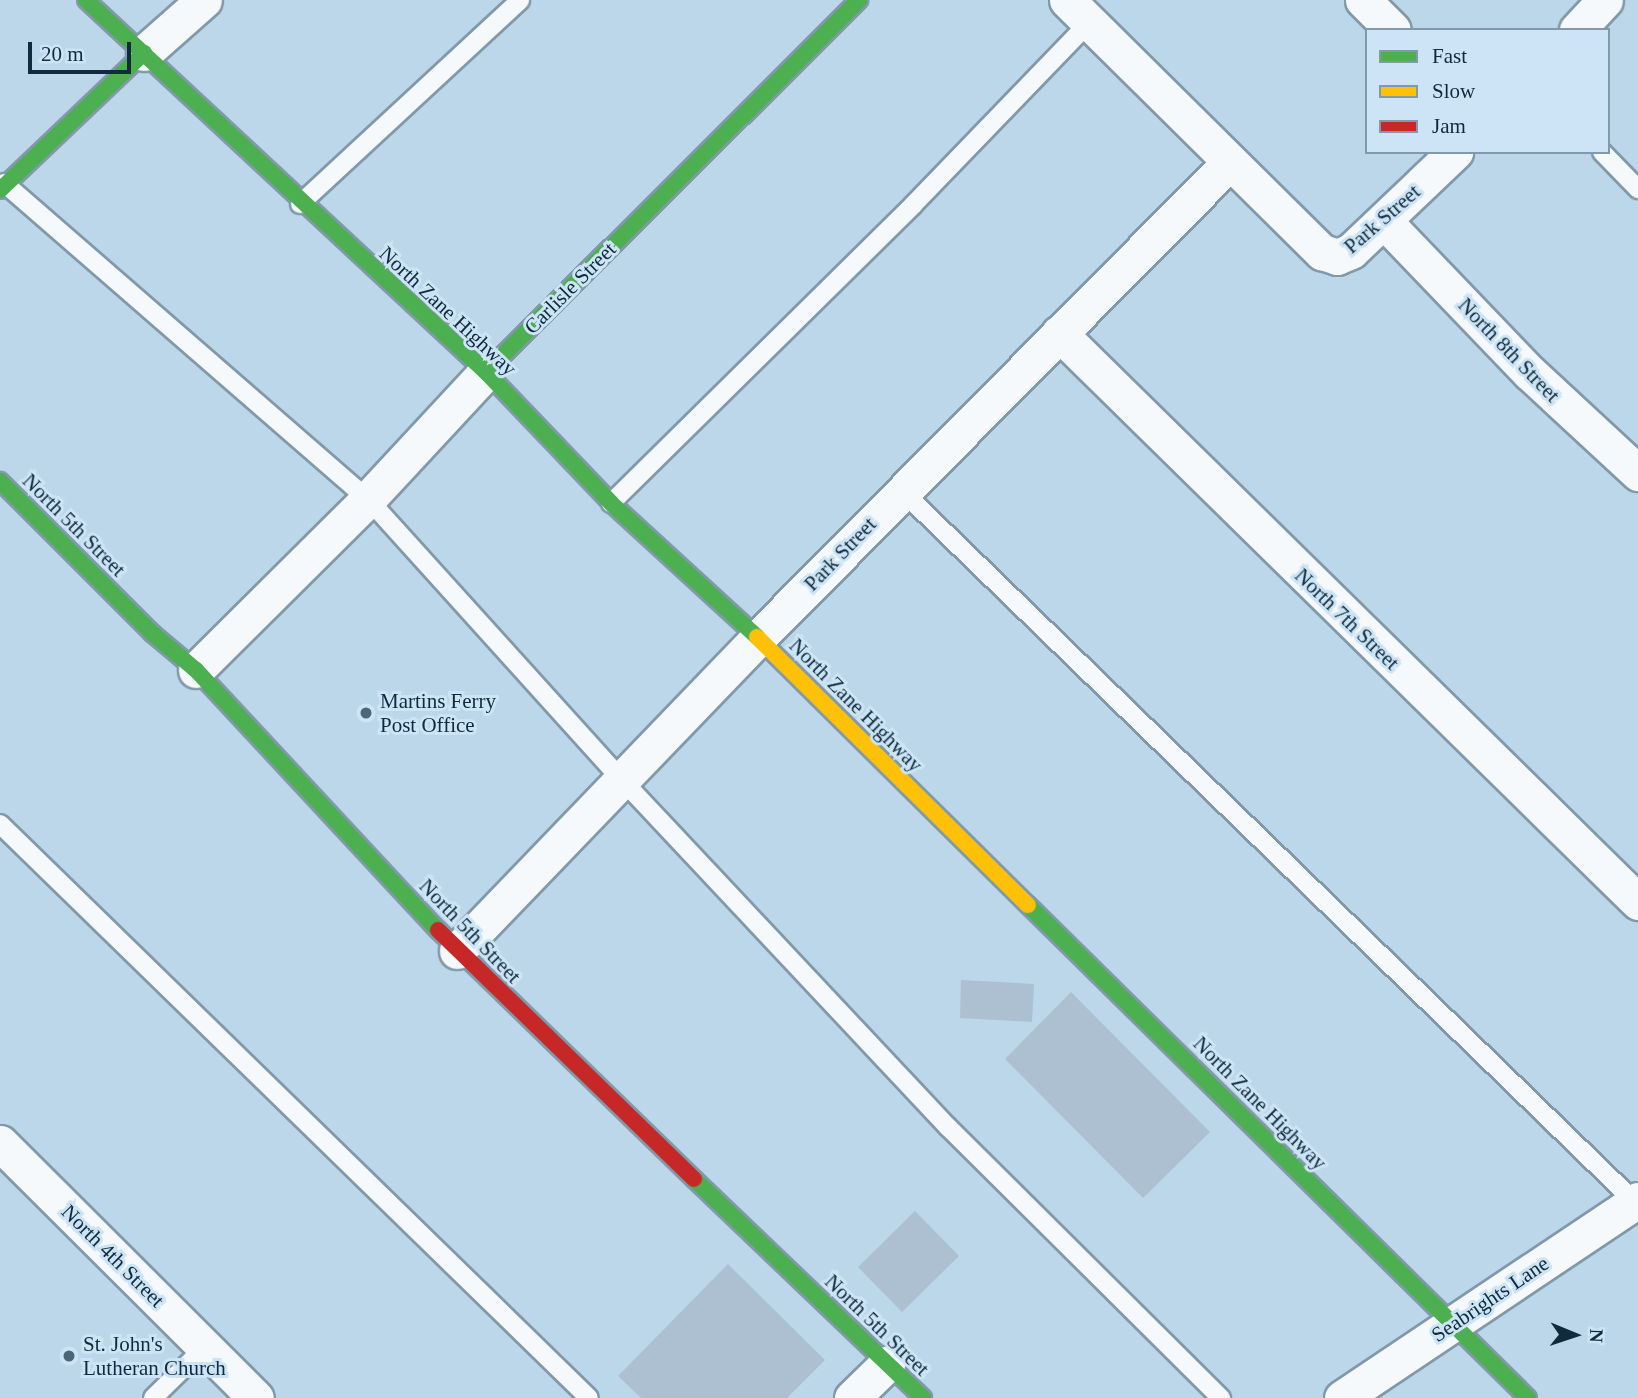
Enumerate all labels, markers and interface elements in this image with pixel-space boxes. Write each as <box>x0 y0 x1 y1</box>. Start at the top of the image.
scale bar <box>32 28 135 72</box>
legend <box>1365 28 1610 154</box>
text: 20 m <box>41 42 84 66</box>
text: Fast <box>1432 44 1467 68</box>
text: Slow <box>1432 79 1475 103</box>
text: Jam <box>1432 114 1466 138</box>
street label: Park Street <box>1339 179 1425 259</box>
street label: Carlisle Street <box>519 237 621 339</box>
street label: North Zane Highway <box>374 241 522 381</box>
street label: North 8th Street <box>1453 293 1565 407</box>
street label: North 5th Street <box>17 468 131 582</box>
street label: Park Street <box>799 512 881 596</box>
street label: North 7th Street <box>1290 563 1404 675</box>
street label: North Zane Highway <box>784 633 928 777</box>
place label: Martins Ferry Post Office <box>380 688 496 738</box>
marker: Martins Ferry Post Office <box>358 705 374 721</box>
street label: North 5th Street <box>414 874 526 988</box>
street label: North Zane Highway <box>1188 1031 1332 1175</box>
street label: North 4th Street <box>56 1199 170 1313</box>
street label: Seabrights Lane <box>1427 1251 1553 1347</box>
street label: North 5th Street <box>820 1269 934 1381</box>
north arrow <box>1540 1300 1610 1370</box>
text: N <box>1586 1329 1607 1343</box>
place label: St. John's Lutheran Church <box>83 1331 226 1381</box>
marker: St. John's Lutheran Church <box>61 1348 77 1364</box>

